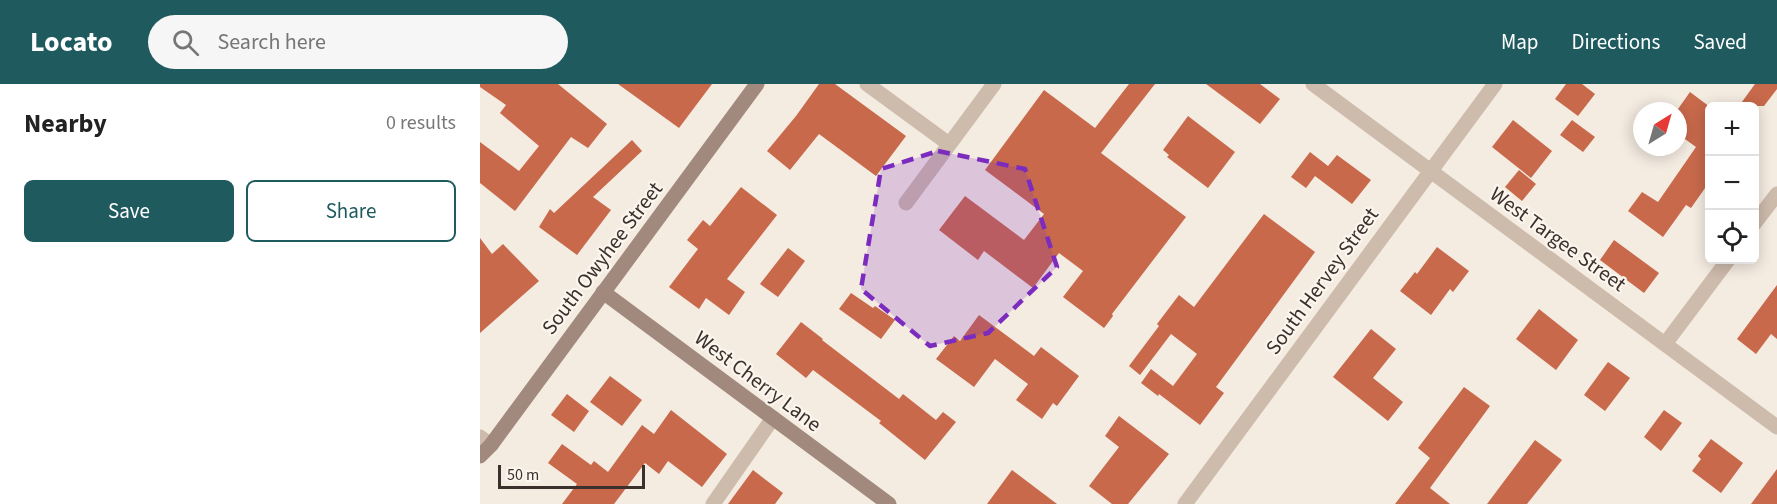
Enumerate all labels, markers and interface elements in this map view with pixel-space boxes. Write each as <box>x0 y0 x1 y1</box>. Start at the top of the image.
search box <box>148 15 568 69</box>
text: Locato <box>30 22 112 62</box>
icon: search <box>169 26 202 59</box>
text: Search here <box>217 26 326 58</box>
text: Map <box>1501 27 1539 57</box>
text: Directions <box>1572 27 1660 57</box>
text: Saved <box>1693 27 1747 57</box>
north arrow <box>1633 102 1687 156</box>
map controls <box>1705 102 1759 264</box>
button: + <box>1705 102 1759 156</box>
text: Nearby <box>24 105 107 142</box>
text: 0 results <box>386 109 456 137</box>
button: − <box>1705 156 1759 210</box>
street label: South Owyhee Street <box>534 175 670 341</box>
street label: West Targee Street <box>1484 179 1632 299</box>
button: Save <box>24 180 234 242</box>
button: Share <box>246 180 456 242</box>
street label: South Hervey Street <box>1258 201 1386 361</box>
button: locate <box>1705 210 1759 264</box>
street label: West Cherry Lane <box>688 323 828 439</box>
scale bar <box>498 462 645 490</box>
text: 50 m <box>507 464 539 486</box>

